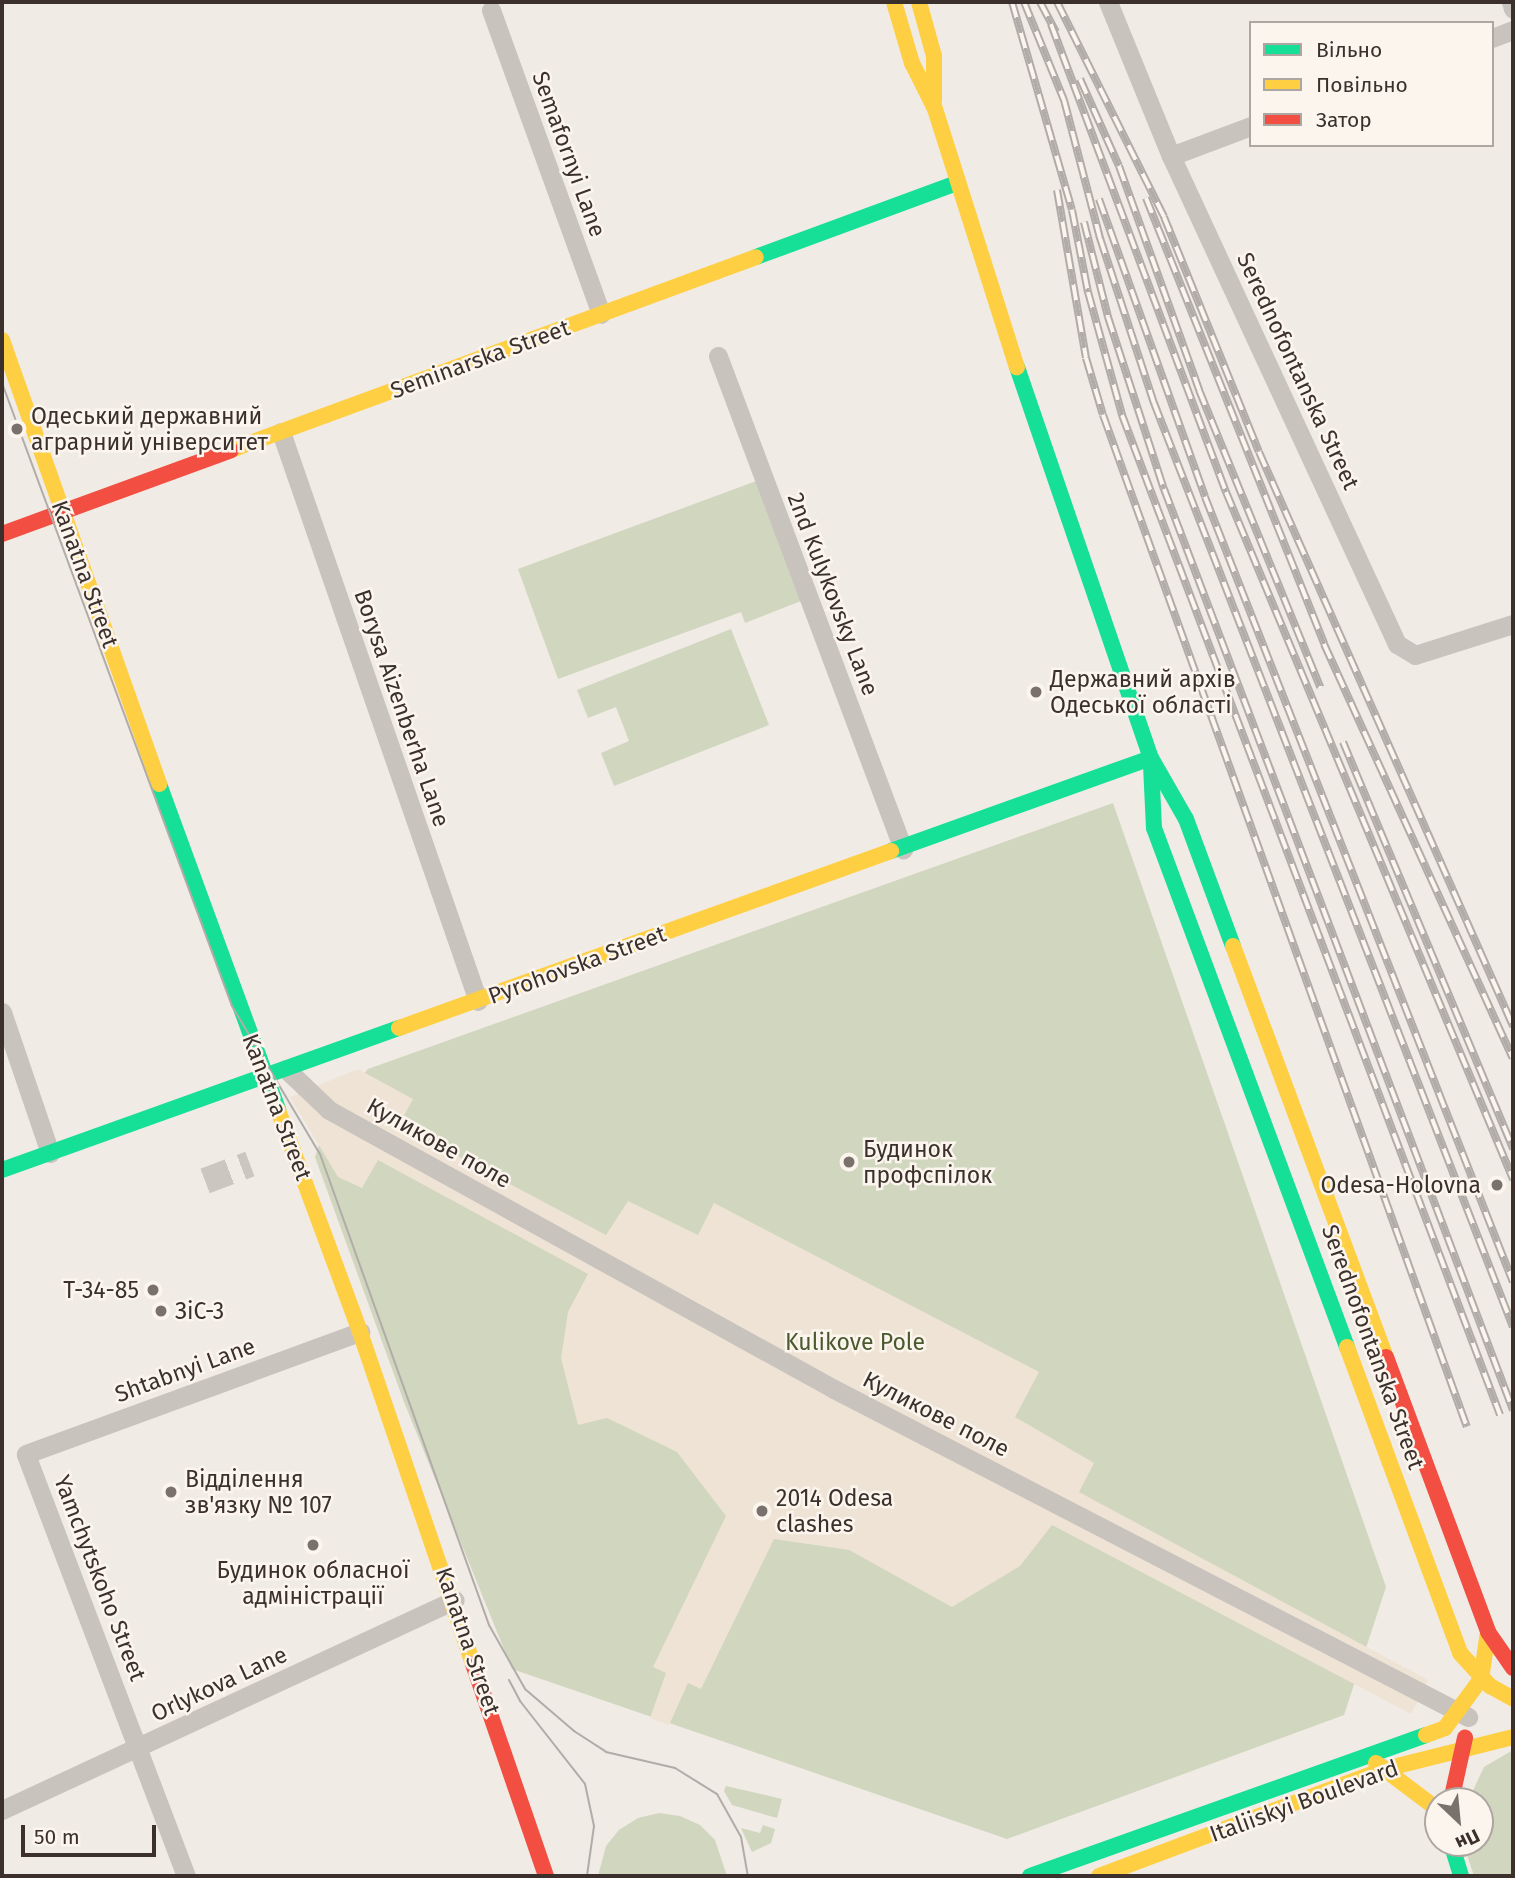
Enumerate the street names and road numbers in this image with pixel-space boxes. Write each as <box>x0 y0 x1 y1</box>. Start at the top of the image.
street label: Semafornyi Lane <box>526 68 612 240</box>
street label: Serednofontanska Street <box>1231 248 1365 494</box>
street label: Seminarska Street <box>386 314 574 404</box>
street label: 2nd Kulykovsky Lane <box>782 489 884 699</box>
street label: Kanatna Street <box>46 497 124 651</box>
street label: Borysa Aizenberha Lane <box>348 586 456 830</box>
street label: Pyrohovska Street <box>484 920 670 1010</box>
street label: Kanatna Street <box>236 1030 318 1184</box>
street label: Куликове поле <box>362 1092 516 1194</box>
street label: Serednofontanska Street <box>1316 1221 1430 1473</box>
street label: Shtabnyi Lane <box>111 1332 259 1408</box>
street label: Куликове поле <box>858 1365 1014 1463</box>
street label: Yamchytskoho Street <box>48 1471 152 1685</box>
street label: Kanatna Street <box>430 1563 506 1719</box>
street label: Orlykova Lane <box>147 1640 291 1728</box>
street label: Italiiskyi Boulevard <box>1206 1754 1402 1848</box>

